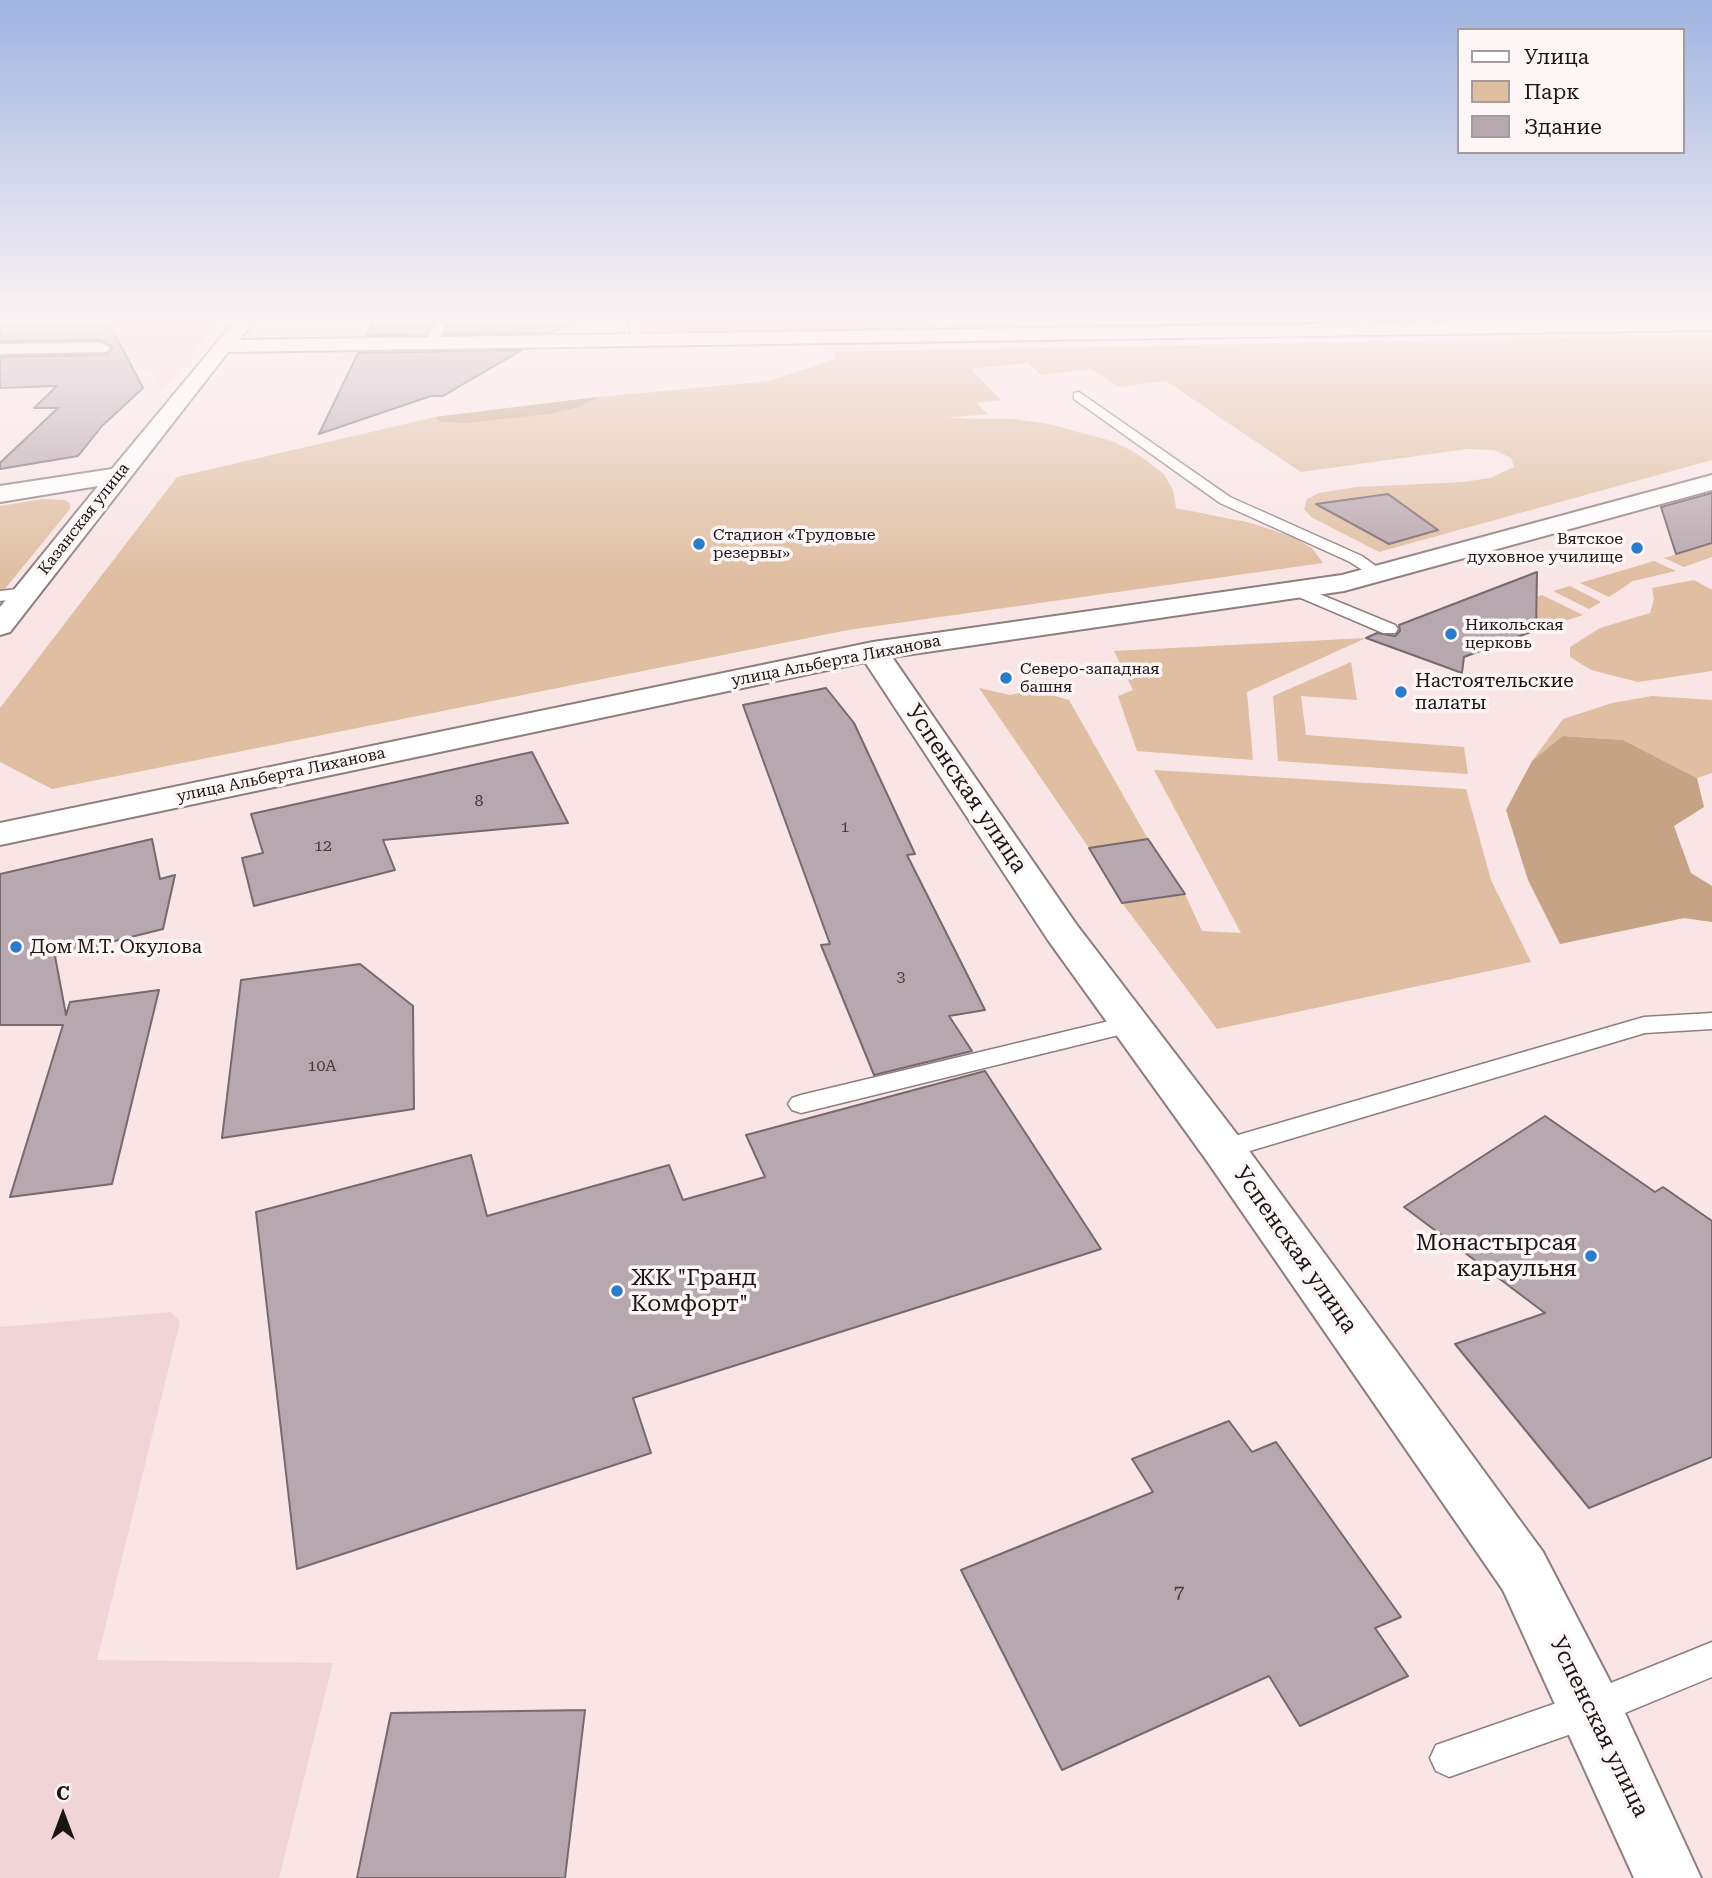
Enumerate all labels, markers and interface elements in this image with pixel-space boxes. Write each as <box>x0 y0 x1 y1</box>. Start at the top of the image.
legend <box>1456 28 1684 154</box>
text: Улица <box>1524 45 1589 69</box>
text: Парк <box>1524 80 1580 104</box>
text: Здание <box>1524 115 1602 139</box>
street label: Казанская улица <box>34 459 134 579</box>
place label: Стадион «Трудовые резервы» <box>713 525 876 563</box>
place label: Вятское духовное училище <box>1467 529 1623 567</box>
marker: Стадион «Трудовые резервы» <box>691 536 707 552</box>
marker: Вятское духовное училище <box>1629 540 1645 556</box>
place label: Никольская церковь <box>1465 615 1564 653</box>
marker: Никольская церковь <box>1443 626 1459 642</box>
street label: улица Альберта Лиханова <box>730 631 942 691</box>
place label: Северо-западная башня <box>1020 659 1160 697</box>
marker: Северо-западная башня <box>998 670 1014 686</box>
place label: Настоятельские палаты <box>1415 670 1574 714</box>
marker: Настоятельские палаты <box>1393 684 1409 700</box>
street label: Успенская улица <box>899 699 1033 879</box>
street label: улица Альберта Лиханова <box>175 744 387 806</box>
house number: 8 <box>475 791 483 811</box>
house number: 1 <box>841 817 849 837</box>
house number: 12 <box>314 836 332 856</box>
place label: Дом М.Т. Окулова <box>30 936 202 958</box>
marker: Дом М.Т. Окулова <box>8 939 24 955</box>
house number: 3 <box>897 967 905 987</box>
house number: 10А <box>307 1056 337 1076</box>
street label: Успенская улица <box>1227 1161 1363 1339</box>
place label: Монастырсая караульня <box>1416 1229 1577 1283</box>
marker: Монастырсая караульня <box>1583 1248 1599 1264</box>
place label: ЖК "Гранд Комфорт" <box>631 1264 756 1318</box>
marker: ЖК "Гранд Комфорт" <box>609 1283 625 1299</box>
house number: 7 <box>1174 1582 1184 1604</box>
street label: Успенская улица <box>1543 1632 1655 1822</box>
north arrow <box>28 1780 98 1850</box>
text: С <box>56 1782 70 1805</box>

